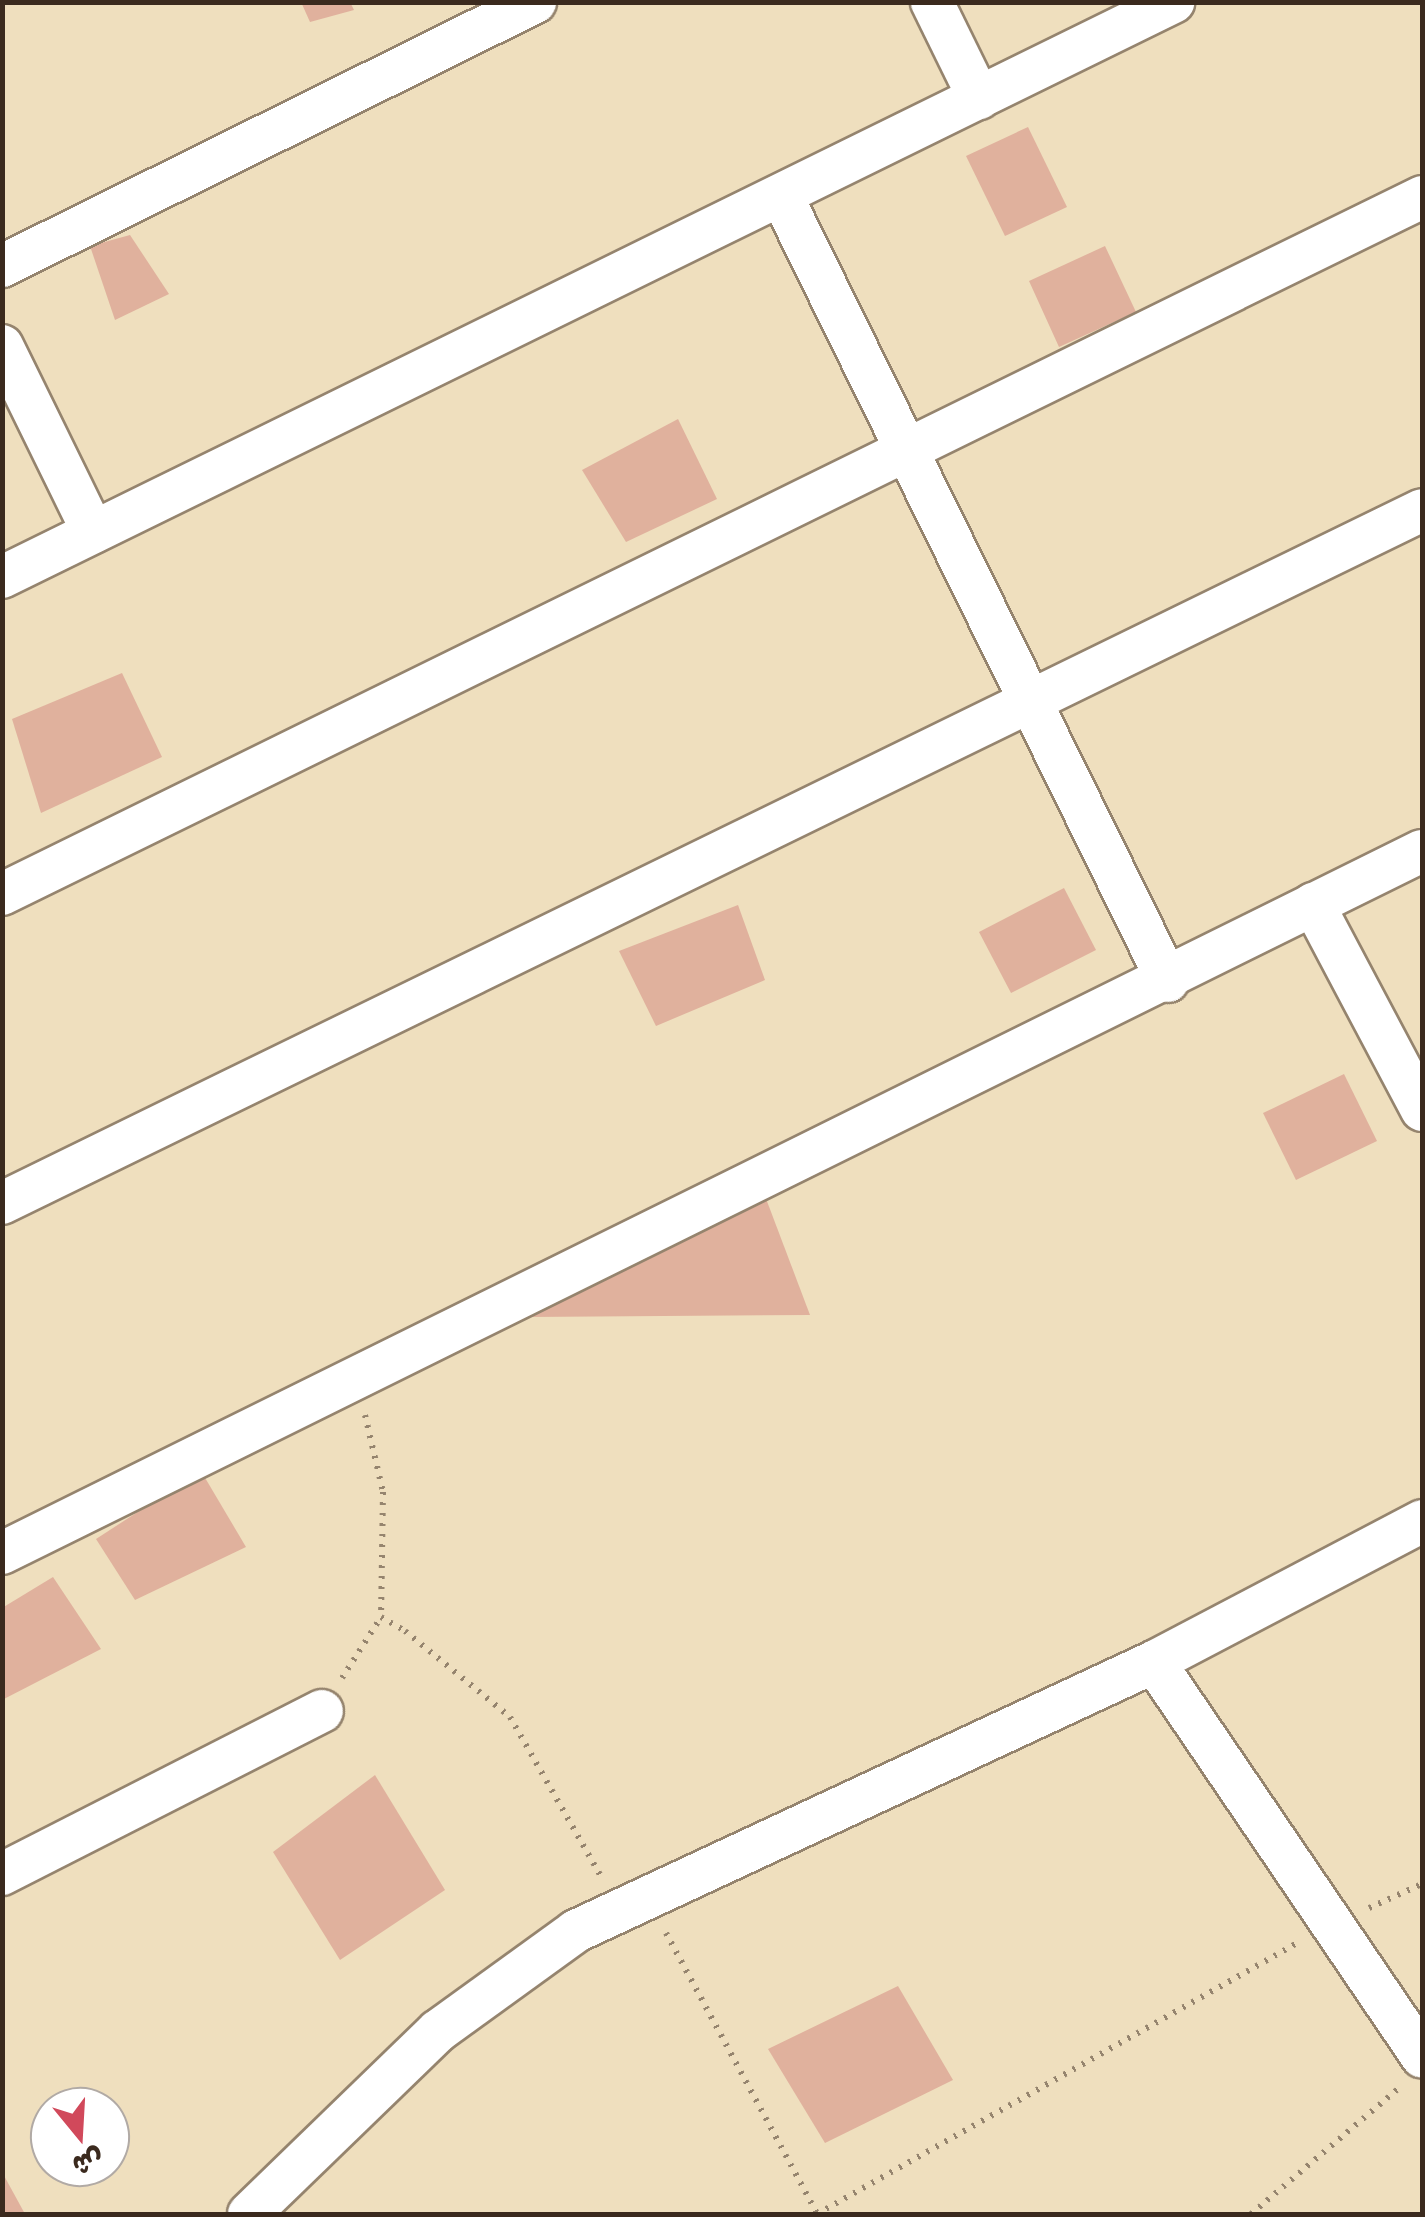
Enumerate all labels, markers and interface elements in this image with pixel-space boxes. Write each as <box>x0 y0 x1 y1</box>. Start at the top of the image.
north arrow <box>30 2087 130 2187</box>
text: ش <box>68 2139 110 2189</box>

